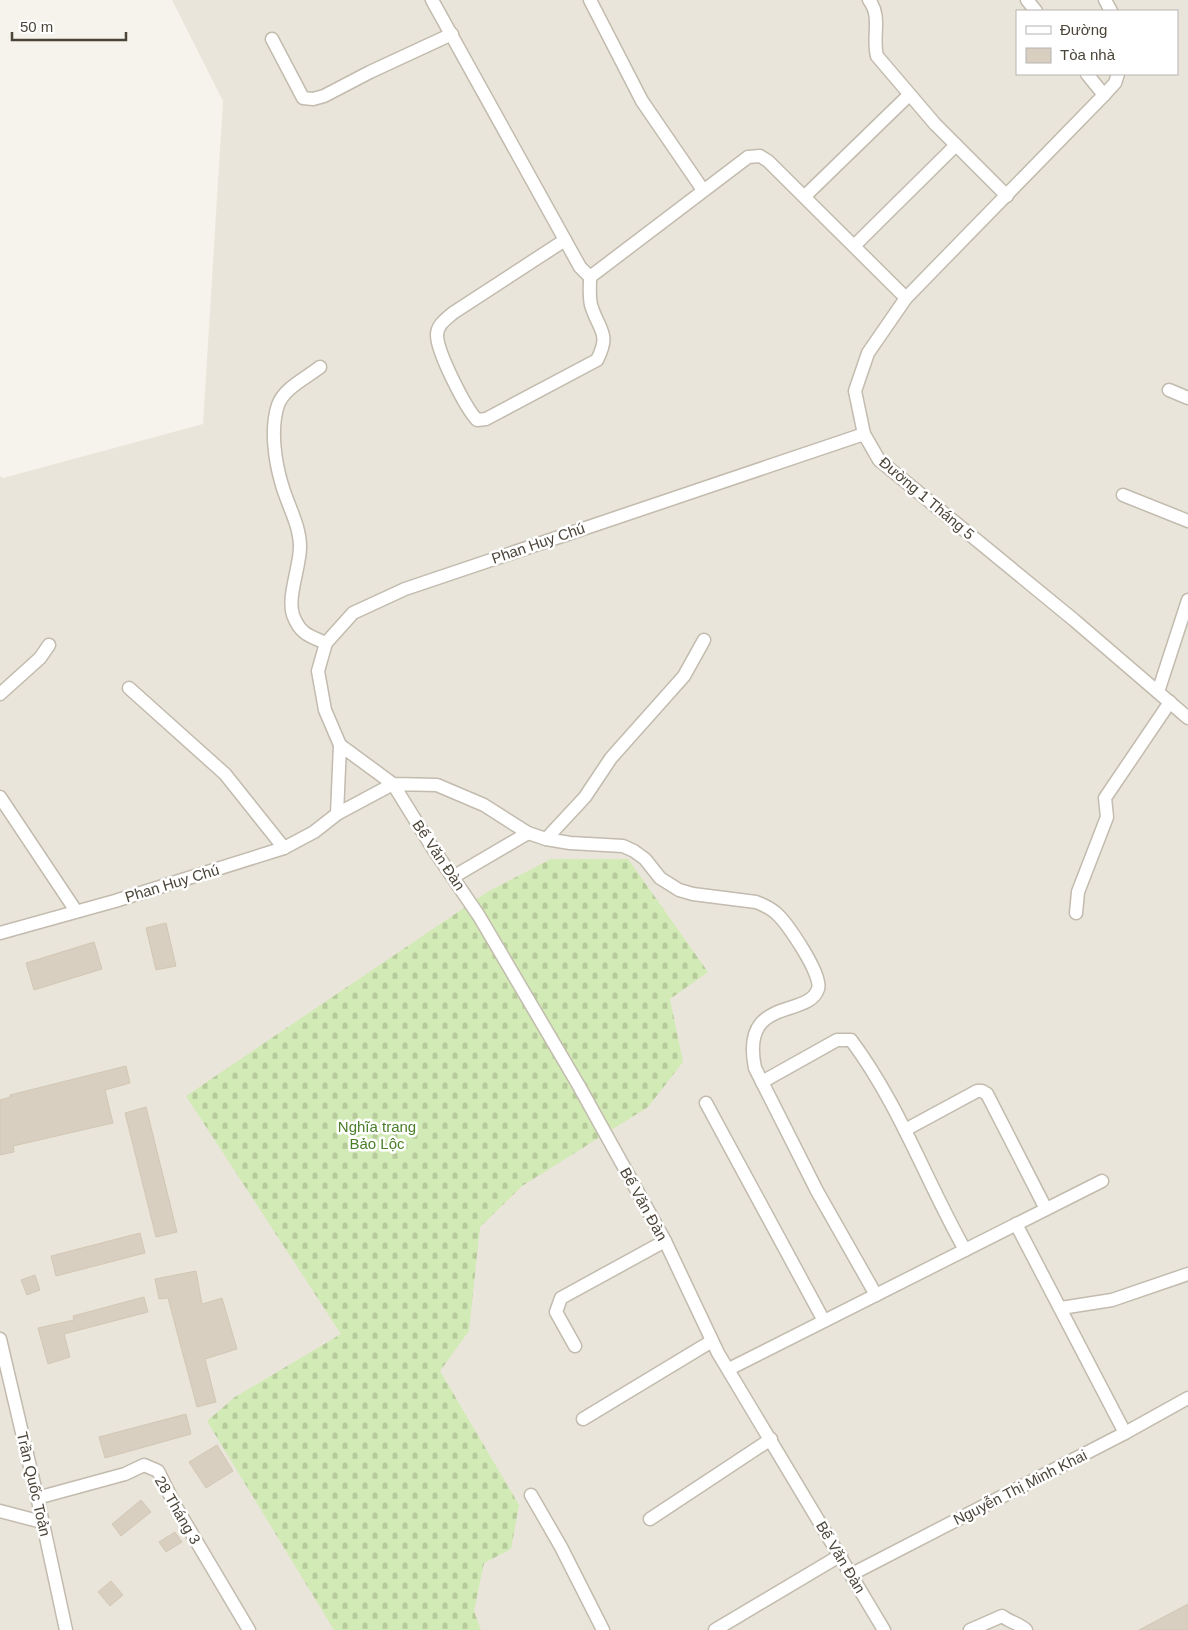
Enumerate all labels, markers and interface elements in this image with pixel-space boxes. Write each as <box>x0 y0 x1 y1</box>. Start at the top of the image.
scale bar <box>12 10 126 42</box>
legend <box>1016 10 1178 75</box>
text: 50 m <box>20 18 53 35</box>
text: Đường <box>1060 21 1107 38</box>
text: Tòa nhà <box>1060 46 1116 63</box>
street label: Đường 1 Tháng 5 <box>876 453 978 543</box>
street label: Phan Huy Chú <box>489 519 587 567</box>
street label: Bế Văn Đàn <box>409 817 469 893</box>
street label: Phan Huy Chú <box>123 861 221 905</box>
park label: Nghĩa trang Bảo Lộc <box>338 1118 416 1152</box>
street label: Bế Văn Đàn <box>617 1165 671 1243</box>
street label: Trần Quốc Toản <box>14 1430 54 1538</box>
street label: Nguyễn Thị Minh Khai <box>951 1446 1089 1528</box>
street label: 28 Tháng 3 <box>152 1473 204 1547</box>
street label: Bế Văn Đàn <box>813 1518 869 1596</box>

